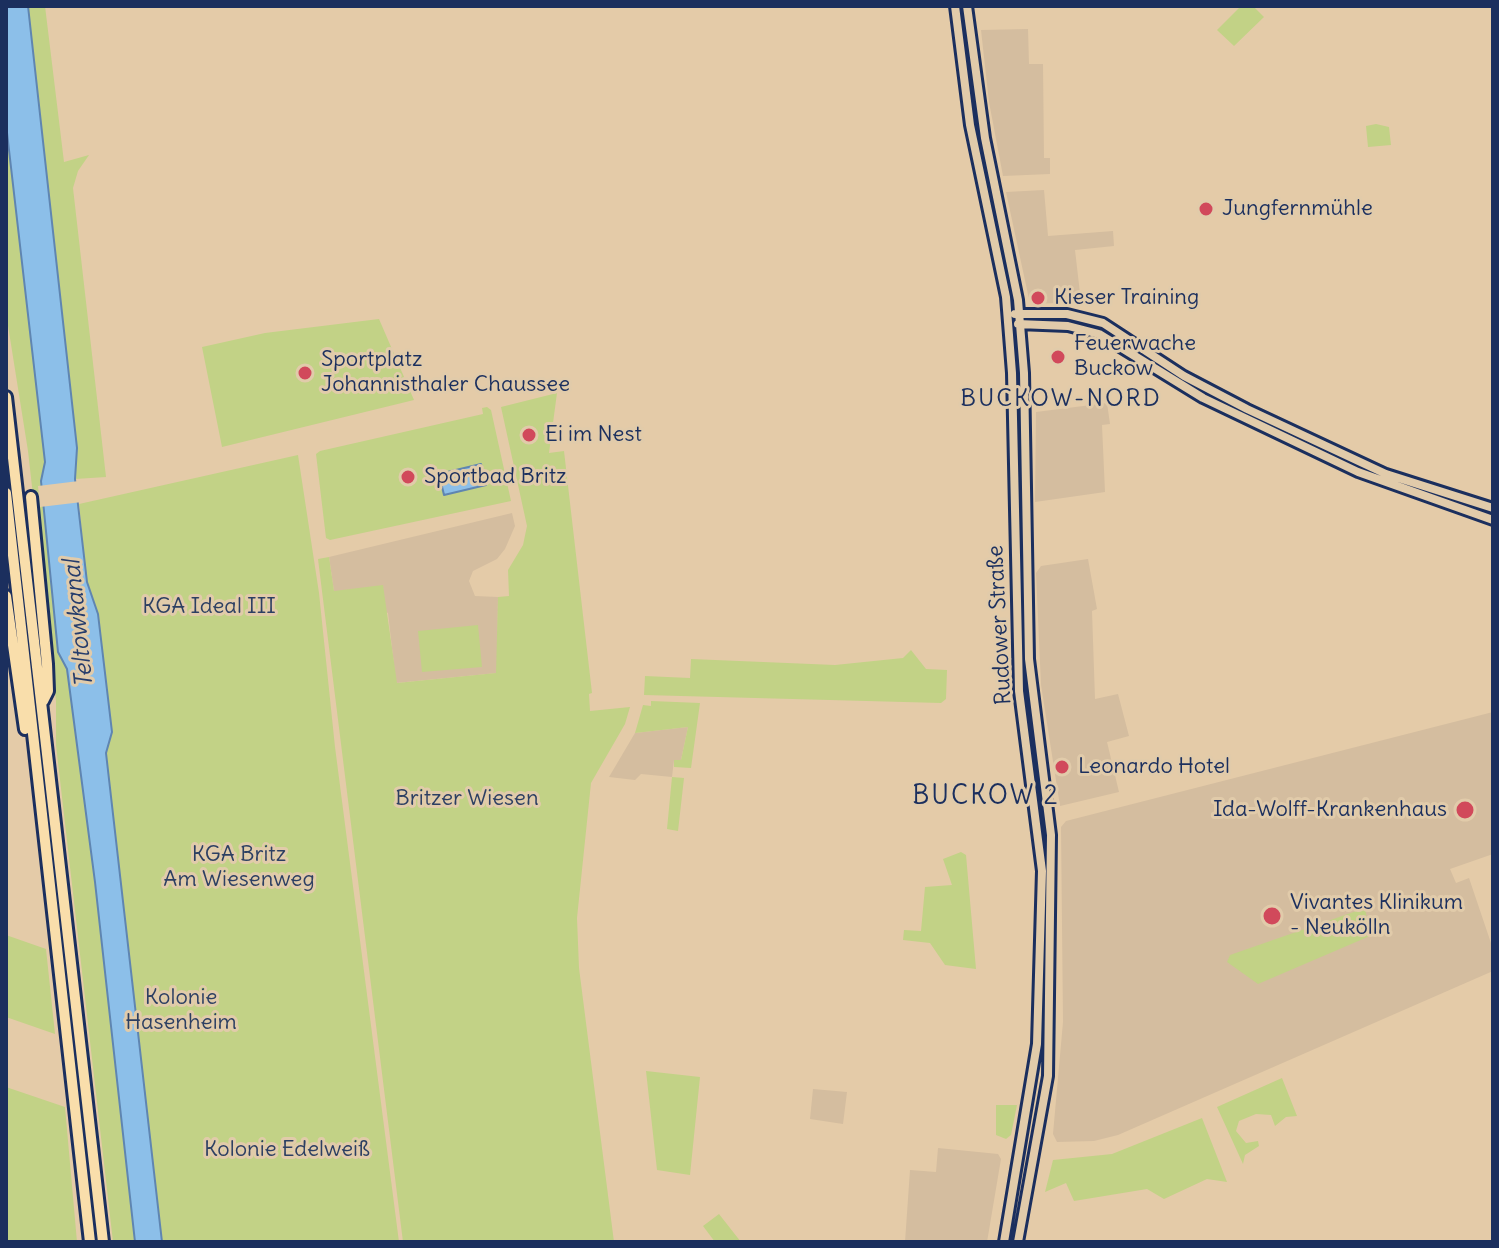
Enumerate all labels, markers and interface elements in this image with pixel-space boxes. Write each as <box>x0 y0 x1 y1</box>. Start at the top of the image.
place label: Jungfernmühle <box>1222 196 1373 222</box>
marker: Jungfernmühle <box>1197 200 1215 218</box>
place label: Kieser Training <box>1054 285 1199 311</box>
marker: Kieser Training <box>1029 289 1047 307</box>
place label: Feuerwache Buckow <box>1074 331 1196 382</box>
place label: Sportplatz Johannisthaler Chaussee <box>321 347 570 398</box>
marker: Feuerwache Buckow <box>1049 348 1067 366</box>
marker: Sportplatz Johannisthaler Chaussee <box>296 364 314 382</box>
district label: BUCKOW-NORD <box>960 385 1162 413</box>
place label: Ei im Nest <box>545 422 642 448</box>
marker: Ei im Nest <box>520 426 538 444</box>
place label: Sportbad Britz <box>424 464 567 490</box>
marker: Sportbad Britz <box>399 468 417 486</box>
street label: Rudower Straße <box>983 545 1017 705</box>
water label: Teltowkanal <box>58 559 100 689</box>
park label: KGA Ideal III <box>142 594 276 620</box>
place label: Leonardo Hotel <box>1078 754 1230 780</box>
marker: Leonardo Hotel <box>1053 758 1071 776</box>
district label: BUCKOW 2 <box>912 781 1060 813</box>
park label: Britzer Wiesen <box>395 786 539 812</box>
place label: Ida-Wolff-Krankenhaus <box>1213 797 1447 823</box>
marker: Ida-Wolff-Krankenhaus <box>1454 799 1476 821</box>
park label: KGA Britz Am Wiesenweg <box>163 842 315 894</box>
place label: Vivantes Klinikum - Neukölln <box>1290 890 1463 942</box>
marker: Vivantes Klinikum - Neukölln <box>1261 905 1283 927</box>
park label: Kolonie Hasenheim <box>125 985 237 1036</box>
park label: Kolonie Edelweiß <box>204 1137 370 1163</box>

